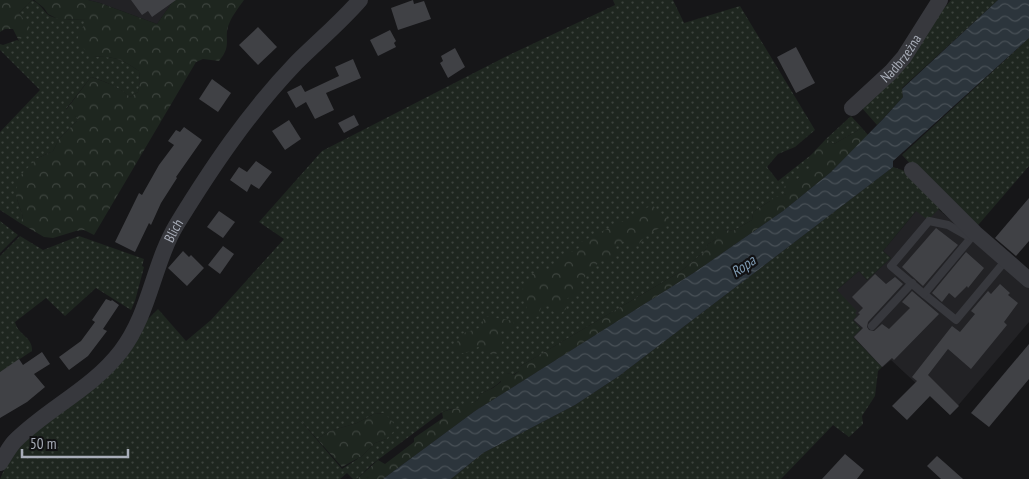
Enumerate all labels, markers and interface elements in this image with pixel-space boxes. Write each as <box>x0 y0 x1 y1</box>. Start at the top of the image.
street label: Nadbrzeżna <box>877 31 925 86</box>
street label: Blich <box>160 215 187 245</box>
water label: Ropa <box>727 250 760 281</box>
scale bar <box>22 426 129 458</box>
text: 50 m <box>30 434 56 453</box>

